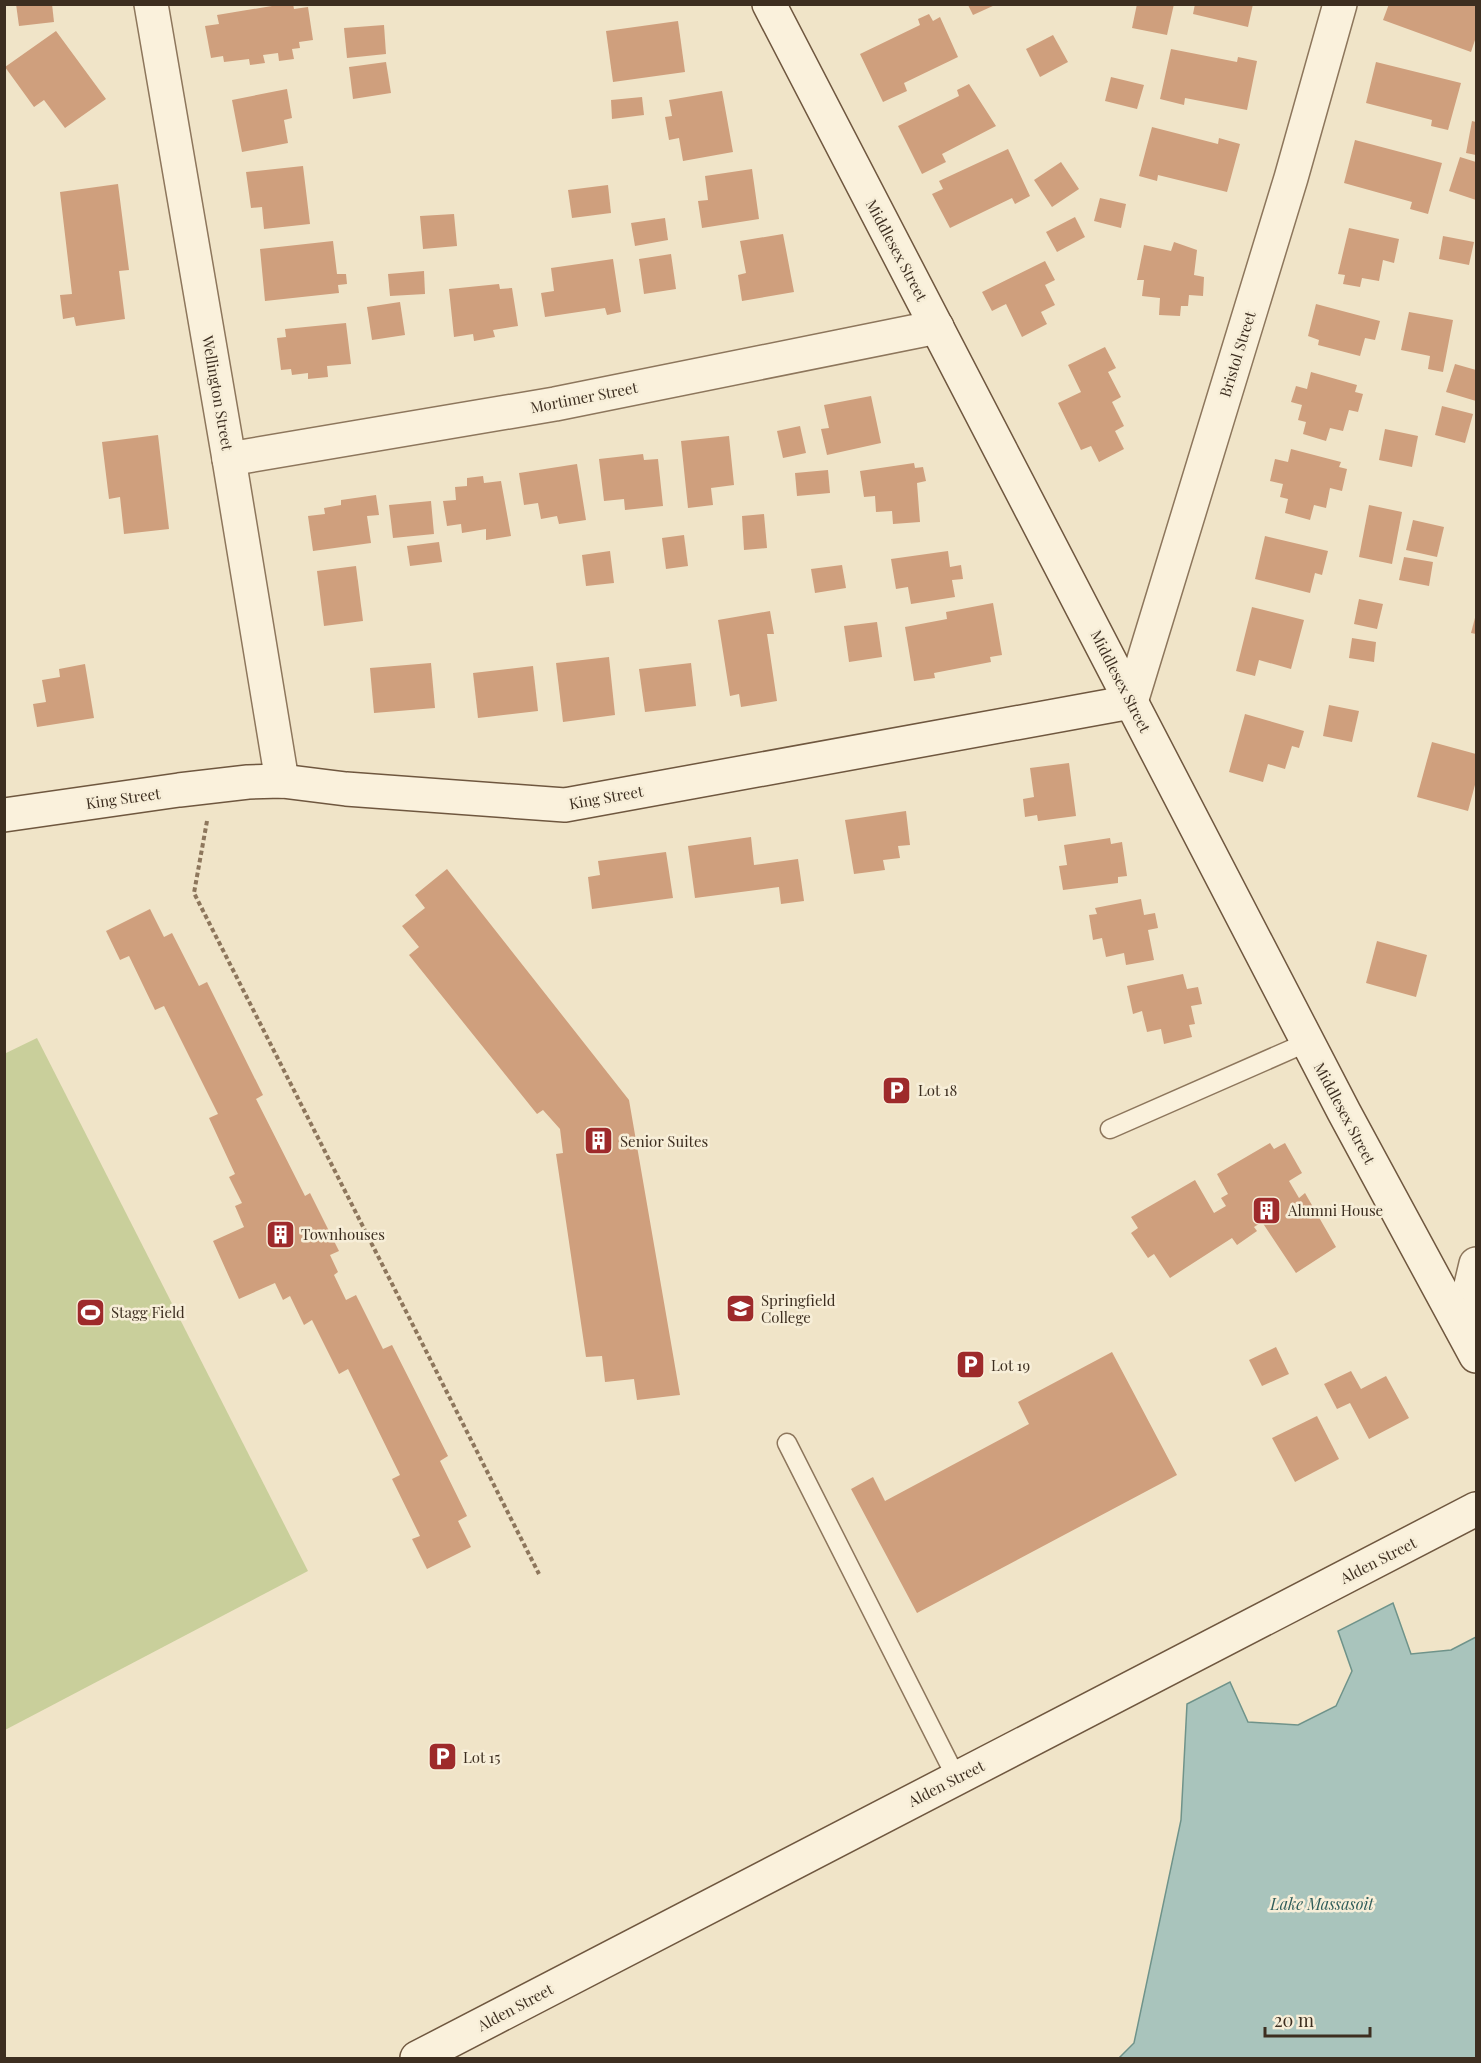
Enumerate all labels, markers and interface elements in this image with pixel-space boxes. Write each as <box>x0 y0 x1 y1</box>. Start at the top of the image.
street label: Middlesex Street <box>862 196 933 305</box>
street label: Bristol Street <box>1214 308 1260 399</box>
street label: Wellington Street <box>198 333 238 453</box>
street label: Mortimer Street <box>529 377 640 417</box>
street label: Middlesex Street <box>1087 626 1156 736</box>
street label: King Street <box>567 781 645 813</box>
street label: King Street <box>84 783 162 813</box>
street label: Middlesex Street <box>1310 1059 1381 1168</box>
parking icon: Lot 18 <box>881 1074 913 1106</box>
place label: Lot 18 <box>918 1080 957 1100</box>
building icon: Senior Suites <box>583 1125 615 1157</box>
place label: Senior Suites <box>620 1131 708 1151</box>
building icon: Alumni House <box>1251 1194 1283 1226</box>
place label: Alumni House <box>1287 1200 1383 1220</box>
building icon: Townhouses <box>264 1218 296 1250</box>
place label: Townhouses <box>301 1224 385 1244</box>
place label: Springfield College <box>761 1290 836 1327</box>
school or university icon: Springfield College <box>724 1293 756 1325</box>
sports icon: Stagg Field <box>74 1296 106 1328</box>
place label: Stagg Field <box>111 1302 185 1322</box>
parking icon: Lot 19 <box>954 1349 986 1381</box>
place label: Lot 19 <box>991 1355 1030 1375</box>
street label: Alden Street <box>1336 1532 1420 1588</box>
parking icon: Lot 15 <box>426 1741 458 1773</box>
place label: Lot 15 <box>463 1747 500 1767</box>
street label: Alden Street <box>904 1755 988 1811</box>
water label: Lake Massasoit <box>1269 1893 1374 1914</box>
street label: Alden Street <box>473 1978 557 2036</box>
scale bar <box>1265 2000 1370 2038</box>
text: 20 m <box>1274 2008 1314 2032</box>

